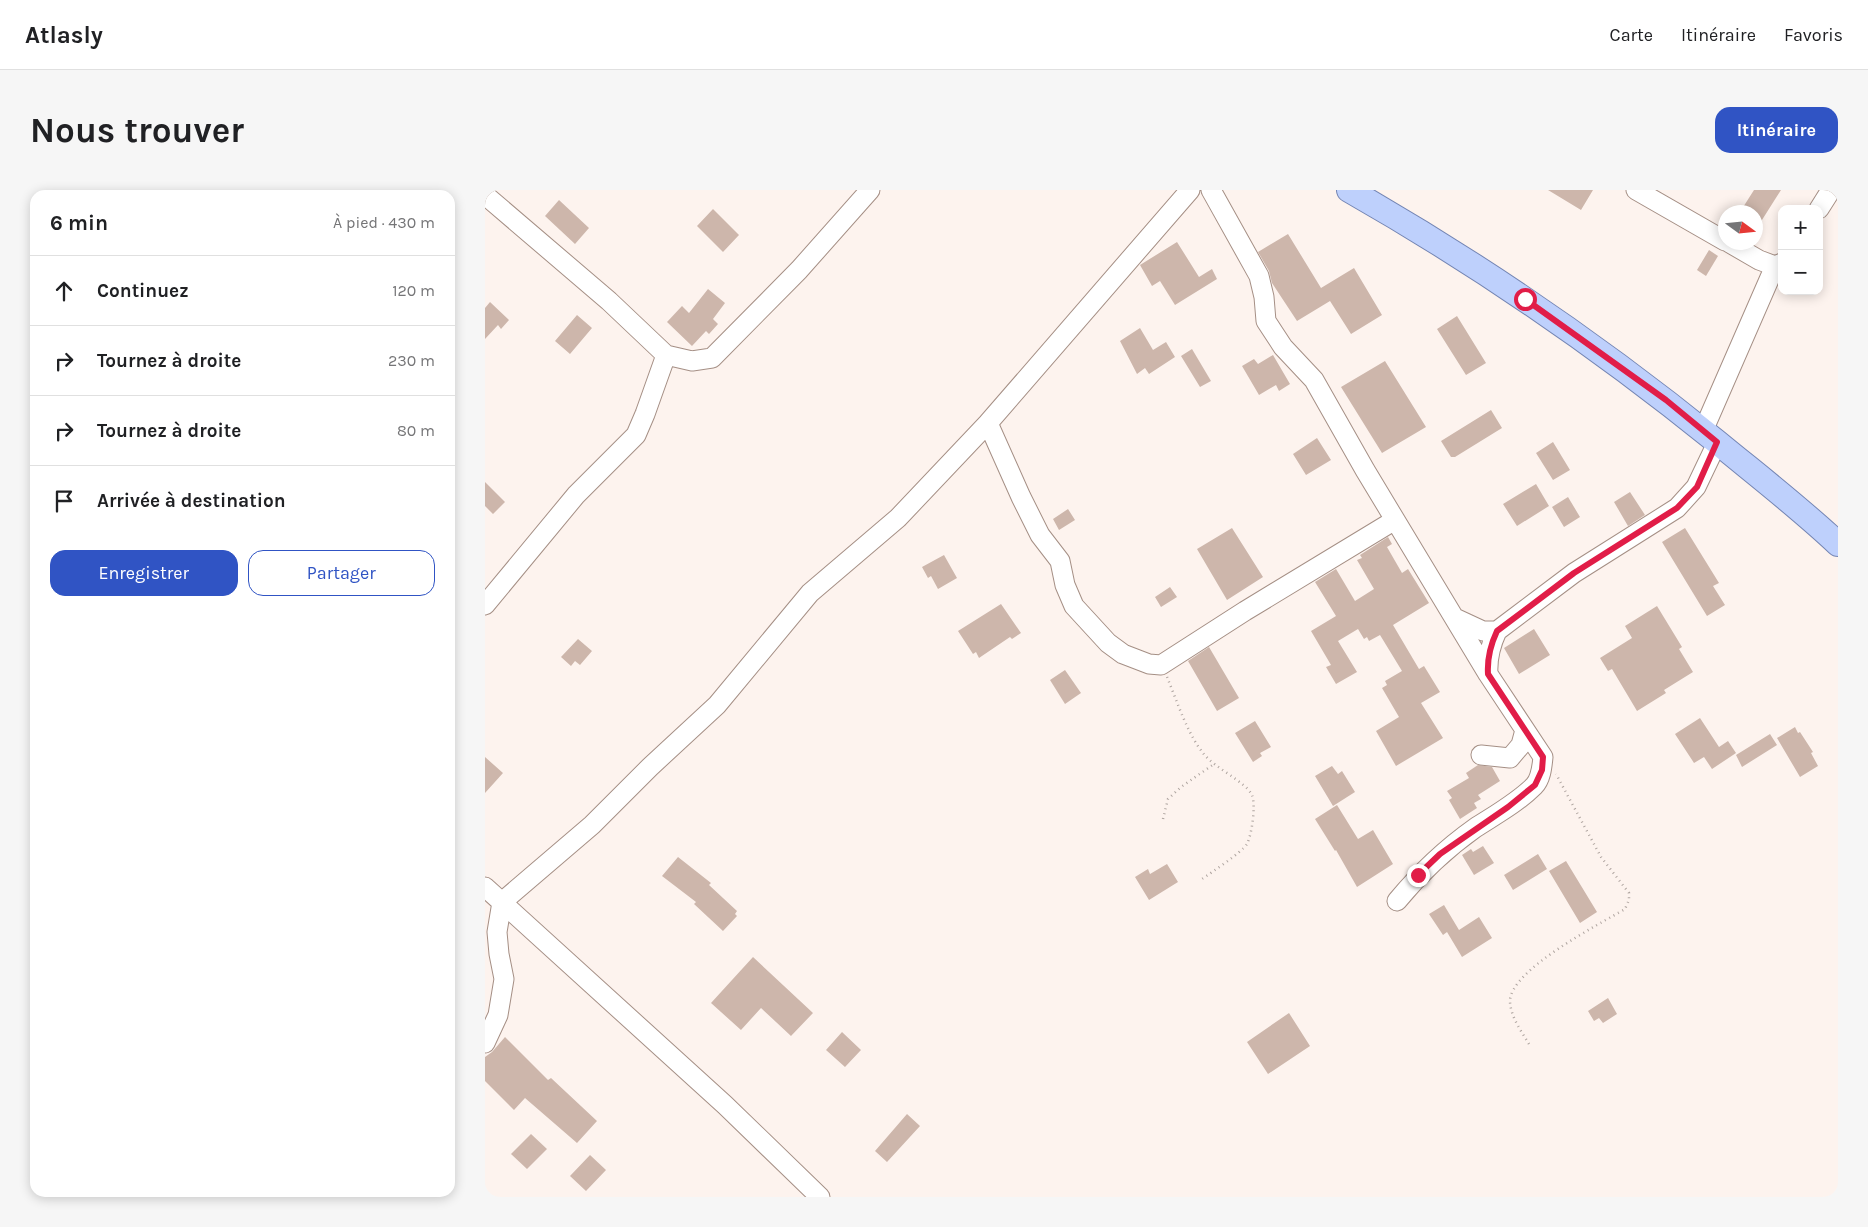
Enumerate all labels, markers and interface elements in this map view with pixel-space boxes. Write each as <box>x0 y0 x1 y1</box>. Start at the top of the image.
text: Atlasly <box>25 21 103 49</box>
text: Carte <box>1610 24 1653 46</box>
text: Itinéraire <box>1681 24 1756 46</box>
text: Favoris <box>1784 24 1843 46</box>
button: Itinéraire <box>1715 107 1838 153</box>
text: Nous trouver <box>30 110 244 151</box>
north arrow <box>1718 205 1763 250</box>
map controls <box>1778 205 1823 295</box>
button: + <box>1778 205 1823 250</box>
text: 6 min <box>50 211 108 235</box>
text: À pied · 430 m <box>333 213 435 232</box>
button: − <box>1778 250 1823 295</box>
icon: ahead <box>50 277 78 305</box>
text: Continuez <box>97 280 189 302</box>
text: 120 m <box>392 281 435 300</box>
route start <box>1514 288 1537 311</box>
icon: right <box>50 347 78 375</box>
text: Tournez à droite <box>97 350 241 372</box>
text: 230 m <box>388 351 435 370</box>
icon: right <box>50 417 78 445</box>
text: Tournez à droite <box>97 420 241 442</box>
text: 80 m <box>397 421 435 440</box>
icon: arrive <box>50 487 78 515</box>
text: Arrivée à destination <box>97 490 286 512</box>
button: Enregistrer <box>50 550 238 596</box>
button: Partager <box>248 550 435 596</box>
route end <box>1407 864 1430 887</box>

